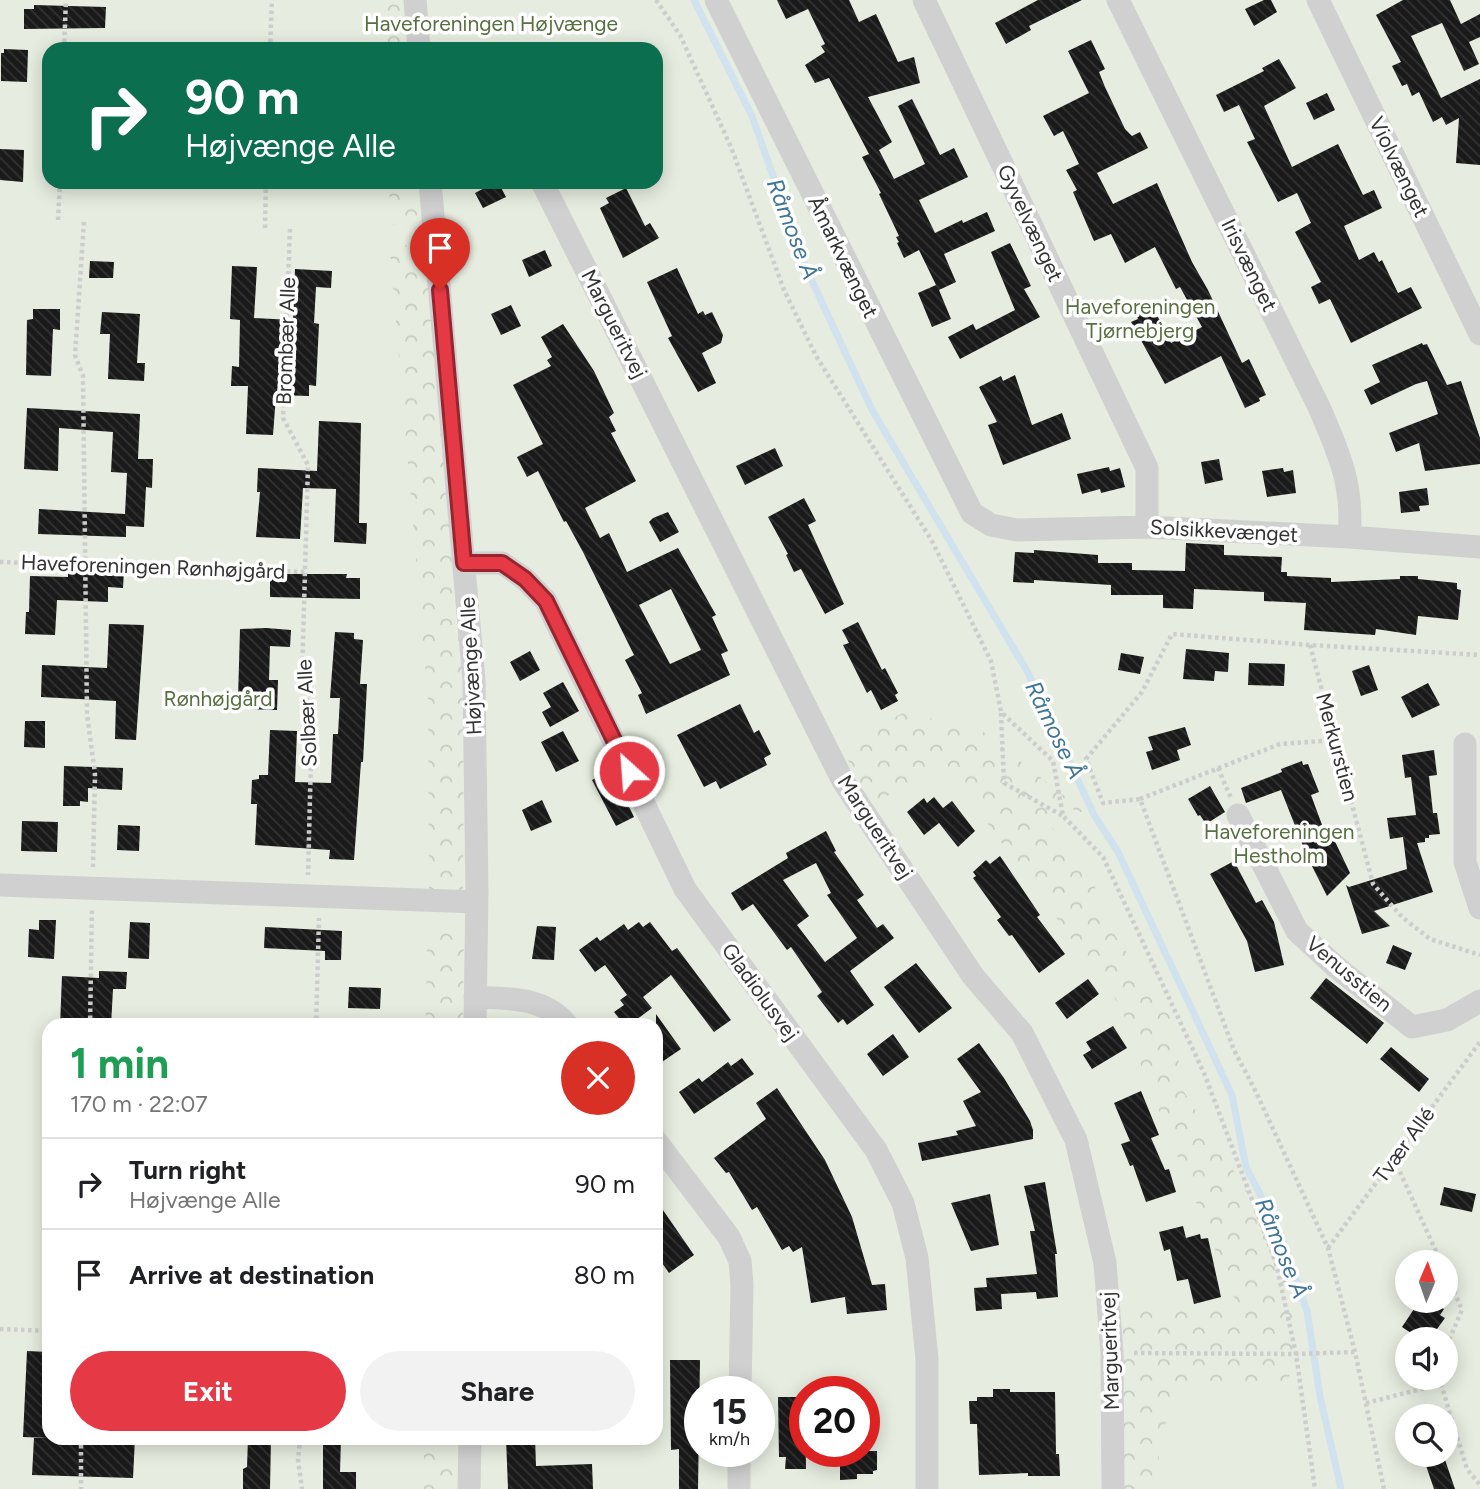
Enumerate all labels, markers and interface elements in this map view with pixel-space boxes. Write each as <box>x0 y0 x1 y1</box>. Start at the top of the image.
park label: Haveforeningen Højvænge <box>364 11 618 36</box>
text: 90 m <box>185 67 300 126</box>
icon: right <box>70 70 161 161</box>
street label: Violvænget <box>1364 112 1435 221</box>
text: Højvænge Alle <box>185 127 396 165</box>
street label: Gyvelvænget <box>992 160 1068 285</box>
water label: Råmose Å <box>761 175 825 283</box>
street label: Åmarkvænget <box>803 192 884 322</box>
street label: Irisvænget <box>1216 214 1283 315</box>
pin <box>410 218 470 290</box>
icon: arrive <box>421 229 459 267</box>
street label: Margueritvej <box>576 265 653 382</box>
street label: Brombær Alle <box>271 277 300 405</box>
park label: Haveforeningen Tjørnebjerg <box>1065 294 1215 343</box>
street label: Solsikkevænget <box>1149 514 1299 547</box>
street label: Haveforeningen Rønhøjgård <box>20 549 286 584</box>
street label: Højvænge Alle <box>454 596 487 736</box>
street label: Solbær Alle <box>291 659 322 767</box>
water label: Råmose Å <box>1019 676 1091 784</box>
park label: Rønhøjgård <box>164 686 272 711</box>
street label: Merkurstien <box>1311 690 1364 804</box>
position arrow <box>592 734 666 808</box>
street label: Margueritvej <box>833 770 918 883</box>
park label: Haveforeningen Hestholm <box>1204 819 1354 868</box>
street label: Venusstien <box>1301 931 1397 1017</box>
street label: Gladiolusvej <box>717 938 804 1045</box>
text: 1 min <box>70 1038 169 1089</box>
button: close <box>561 1041 635 1115</box>
text: 170 m · 22:07 <box>70 1090 208 1118</box>
street label: Tvær Allé <box>1368 1102 1439 1188</box>
text: Turn right <box>129 1154 246 1186</box>
icon: right <box>70 1165 108 1203</box>
text: 90 m <box>575 1168 635 1200</box>
text: Højvænge Alle <box>129 1186 281 1214</box>
water label: Råmose Å <box>1249 1194 1315 1302</box>
north arrow <box>1395 1250 1458 1312</box>
map controls <box>1395 1250 1458 1467</box>
icon: arrive <box>70 1256 108 1294</box>
text: Arrive at destination <box>129 1259 374 1291</box>
text: 80 m <box>574 1259 635 1291</box>
street label: Margueritvej <box>1095 1291 1124 1411</box>
button: sound <box>1395 1327 1458 1390</box>
button: Exit <box>70 1351 346 1431</box>
button: Share <box>360 1351 635 1431</box>
speed limit sign: 20 <box>789 1376 880 1467</box>
text: 15 <box>712 1391 747 1433</box>
button: search <box>1395 1404 1458 1467</box>
text: km/h <box>709 1428 750 1450</box>

